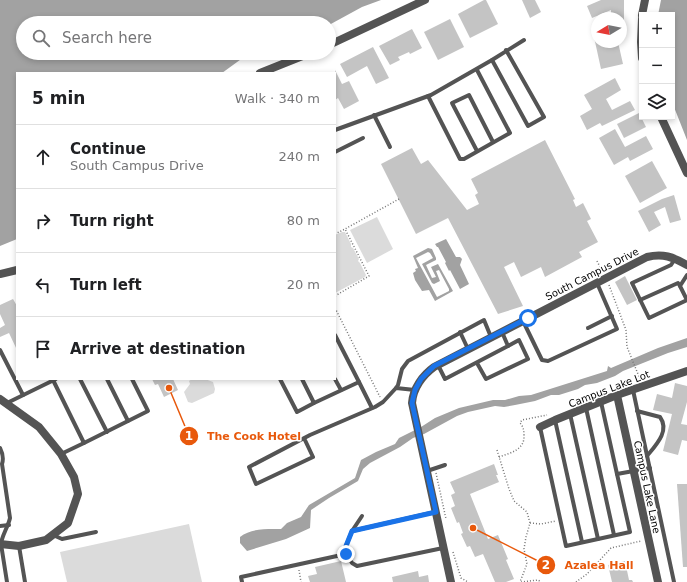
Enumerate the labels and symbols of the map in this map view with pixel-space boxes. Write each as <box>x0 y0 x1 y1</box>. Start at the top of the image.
north arrow <box>591 12 627 48</box>
street label: South Campus Drive <box>544 246 640 302</box>
route start <box>519 309 537 327</box>
street label: Campus Lake Lot <box>567 368 651 410</box>
callout: The Cook Hotel <box>179 425 309 448</box>
text: 1 <box>185 429 193 443</box>
text: The Cook Hotel <box>207 430 301 443</box>
street label: Campus Lake Lane <box>632 440 662 534</box>
route end <box>337 545 355 563</box>
callout: Azalea Hall <box>536 554 641 577</box>
text: 2 <box>542 558 550 572</box>
text: Azalea Hall <box>565 559 634 572</box>

